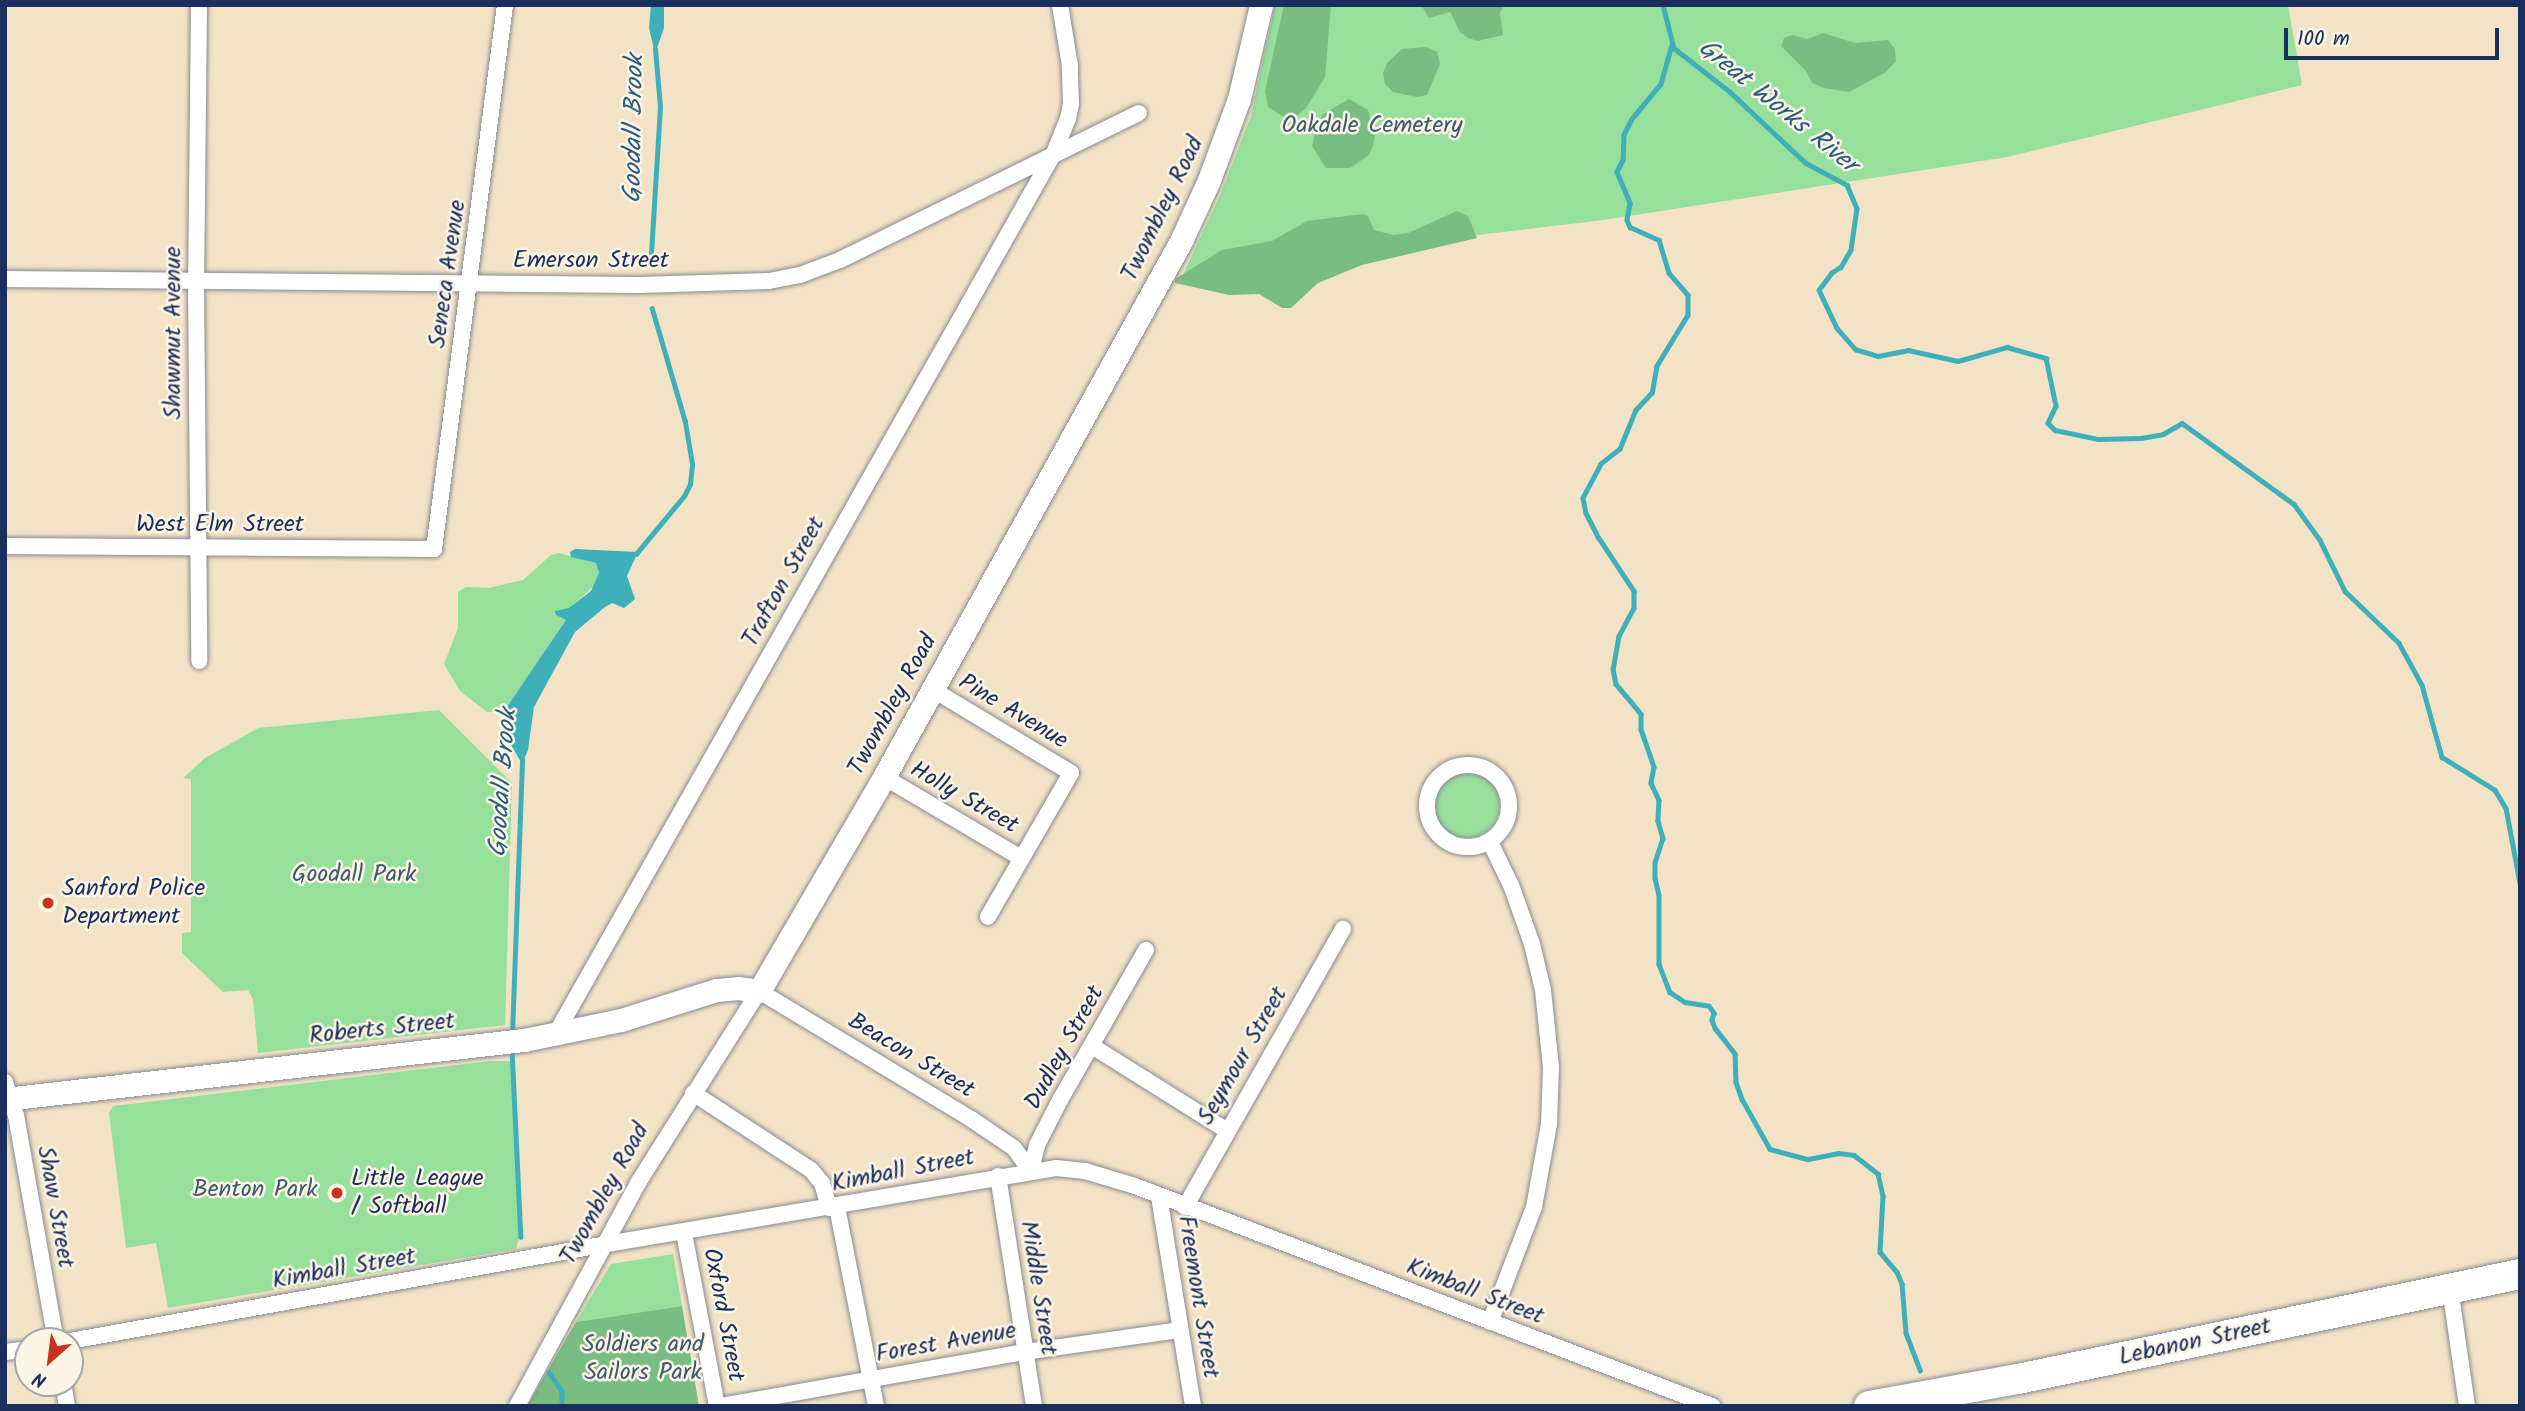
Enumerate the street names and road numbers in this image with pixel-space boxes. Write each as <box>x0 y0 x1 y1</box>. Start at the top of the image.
street label: Twombley Road <box>1116 132 1210 286</box>
street label: Seneca Avenue <box>423 198 473 350</box>
street label: Shawmut Avenue <box>160 246 188 420</box>
street label: Emerson Street <box>513 247 669 275</box>
street label: West Elm Street <box>136 511 304 539</box>
street label: Trafton Street <box>736 512 832 652</box>
street label: Twombley Road <box>842 629 944 781</box>
street label: Pine Avenue <box>953 668 1073 756</box>
street label: Holly Street <box>905 755 1023 841</box>
street label: Dudley Street <box>1019 981 1111 1115</box>
street label: Seymour Street <box>1192 982 1294 1130</box>
street label: Roberts Street <box>308 1007 456 1051</box>
street label: Beacon Street <box>843 1007 979 1105</box>
street label: Twombley Road <box>554 1118 656 1270</box>
street label: Kimball Street <box>829 1143 977 1199</box>
street label: Shaw Street <box>30 1144 80 1270</box>
street label: Freemont Street <box>1171 1213 1225 1381</box>
street label: Middle Street <box>1013 1219 1063 1357</box>
street label: Kimball Street <box>270 1242 418 1296</box>
street label: Oxford Street <box>696 1246 750 1384</box>
street label: Kimball Street <box>1402 1253 1548 1331</box>
street label: Lebanon Street <box>2116 1312 2274 1372</box>
street label: Forest Avenue <box>874 1316 1018 1370</box>

